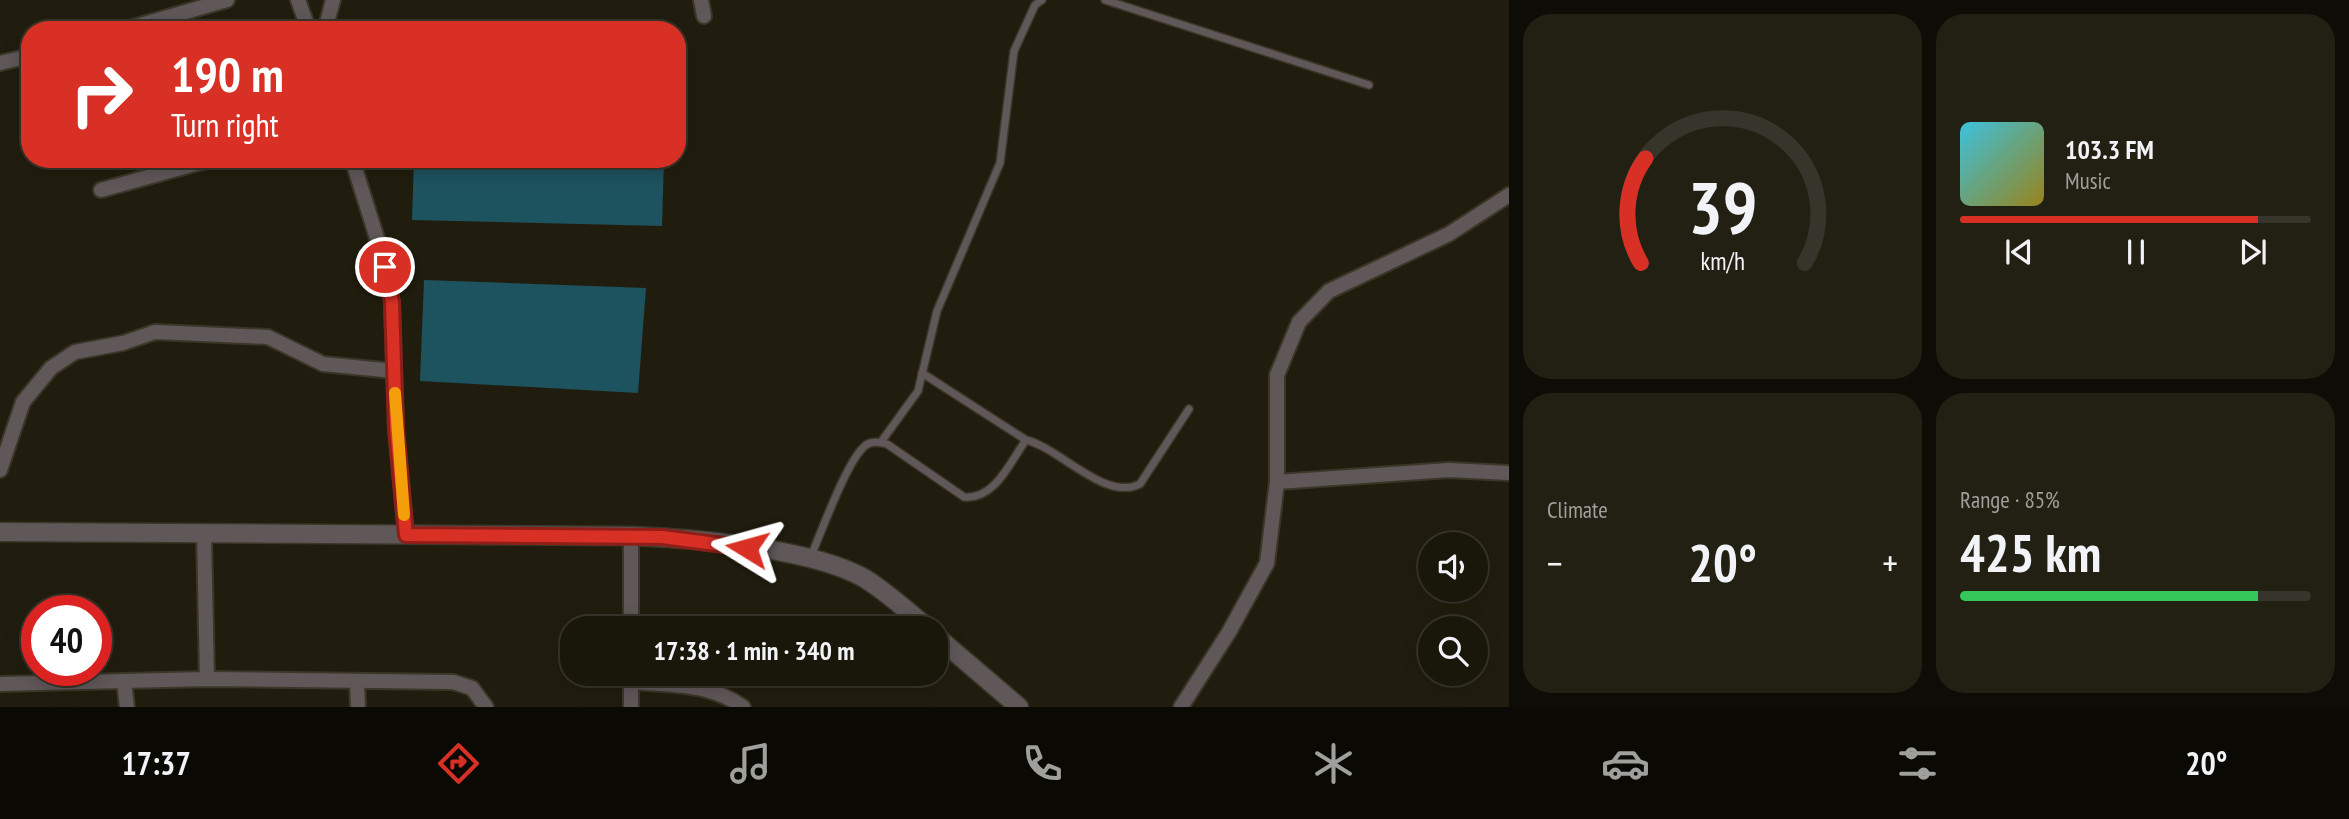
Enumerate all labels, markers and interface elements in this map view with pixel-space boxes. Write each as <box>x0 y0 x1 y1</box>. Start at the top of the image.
text: 190 m <box>171 42 284 106</box>
icon: right <box>56 49 147 140</box>
text: Turn right <box>171 104 279 146</box>
text: 103.3 FM <box>2065 133 2154 166</box>
text: 39 <box>1688 159 1757 253</box>
text: Music <box>2065 166 2111 195</box>
icon: previous <box>2000 233 2038 271</box>
icon: pause <box>2117 233 2155 271</box>
icon: next <box>2234 233 2272 271</box>
pin <box>355 237 415 297</box>
text: km/h <box>1700 245 1745 277</box>
icon: arrive <box>366 248 404 286</box>
text: Range · 85% <box>1960 485 2060 514</box>
text: Climate <box>1547 495 1608 524</box>
position arrow <box>710 511 784 585</box>
text: 425 km <box>1960 519 2101 586</box>
text: 20° <box>1688 529 1757 596</box>
map controls <box>1418 532 1488 686</box>
button: sound <box>1418 532 1488 602</box>
text: − <box>1547 538 1563 587</box>
text: + <box>1882 538 1898 587</box>
speed limit sign: 40 <box>21 595 112 686</box>
button: search <box>1418 616 1488 686</box>
text: 17:38 · 1 min · 340 m <box>654 634 854 667</box>
icon: directions <box>434 739 483 788</box>
icon: music <box>726 739 775 788</box>
icon: phone <box>1018 739 1067 788</box>
icon: climate <box>1309 739 1358 788</box>
icon: car <box>1601 739 1650 788</box>
icon: filters <box>1893 739 1942 788</box>
text: 17:37 <box>121 742 191 784</box>
text: 20° <box>2185 742 2228 784</box>

